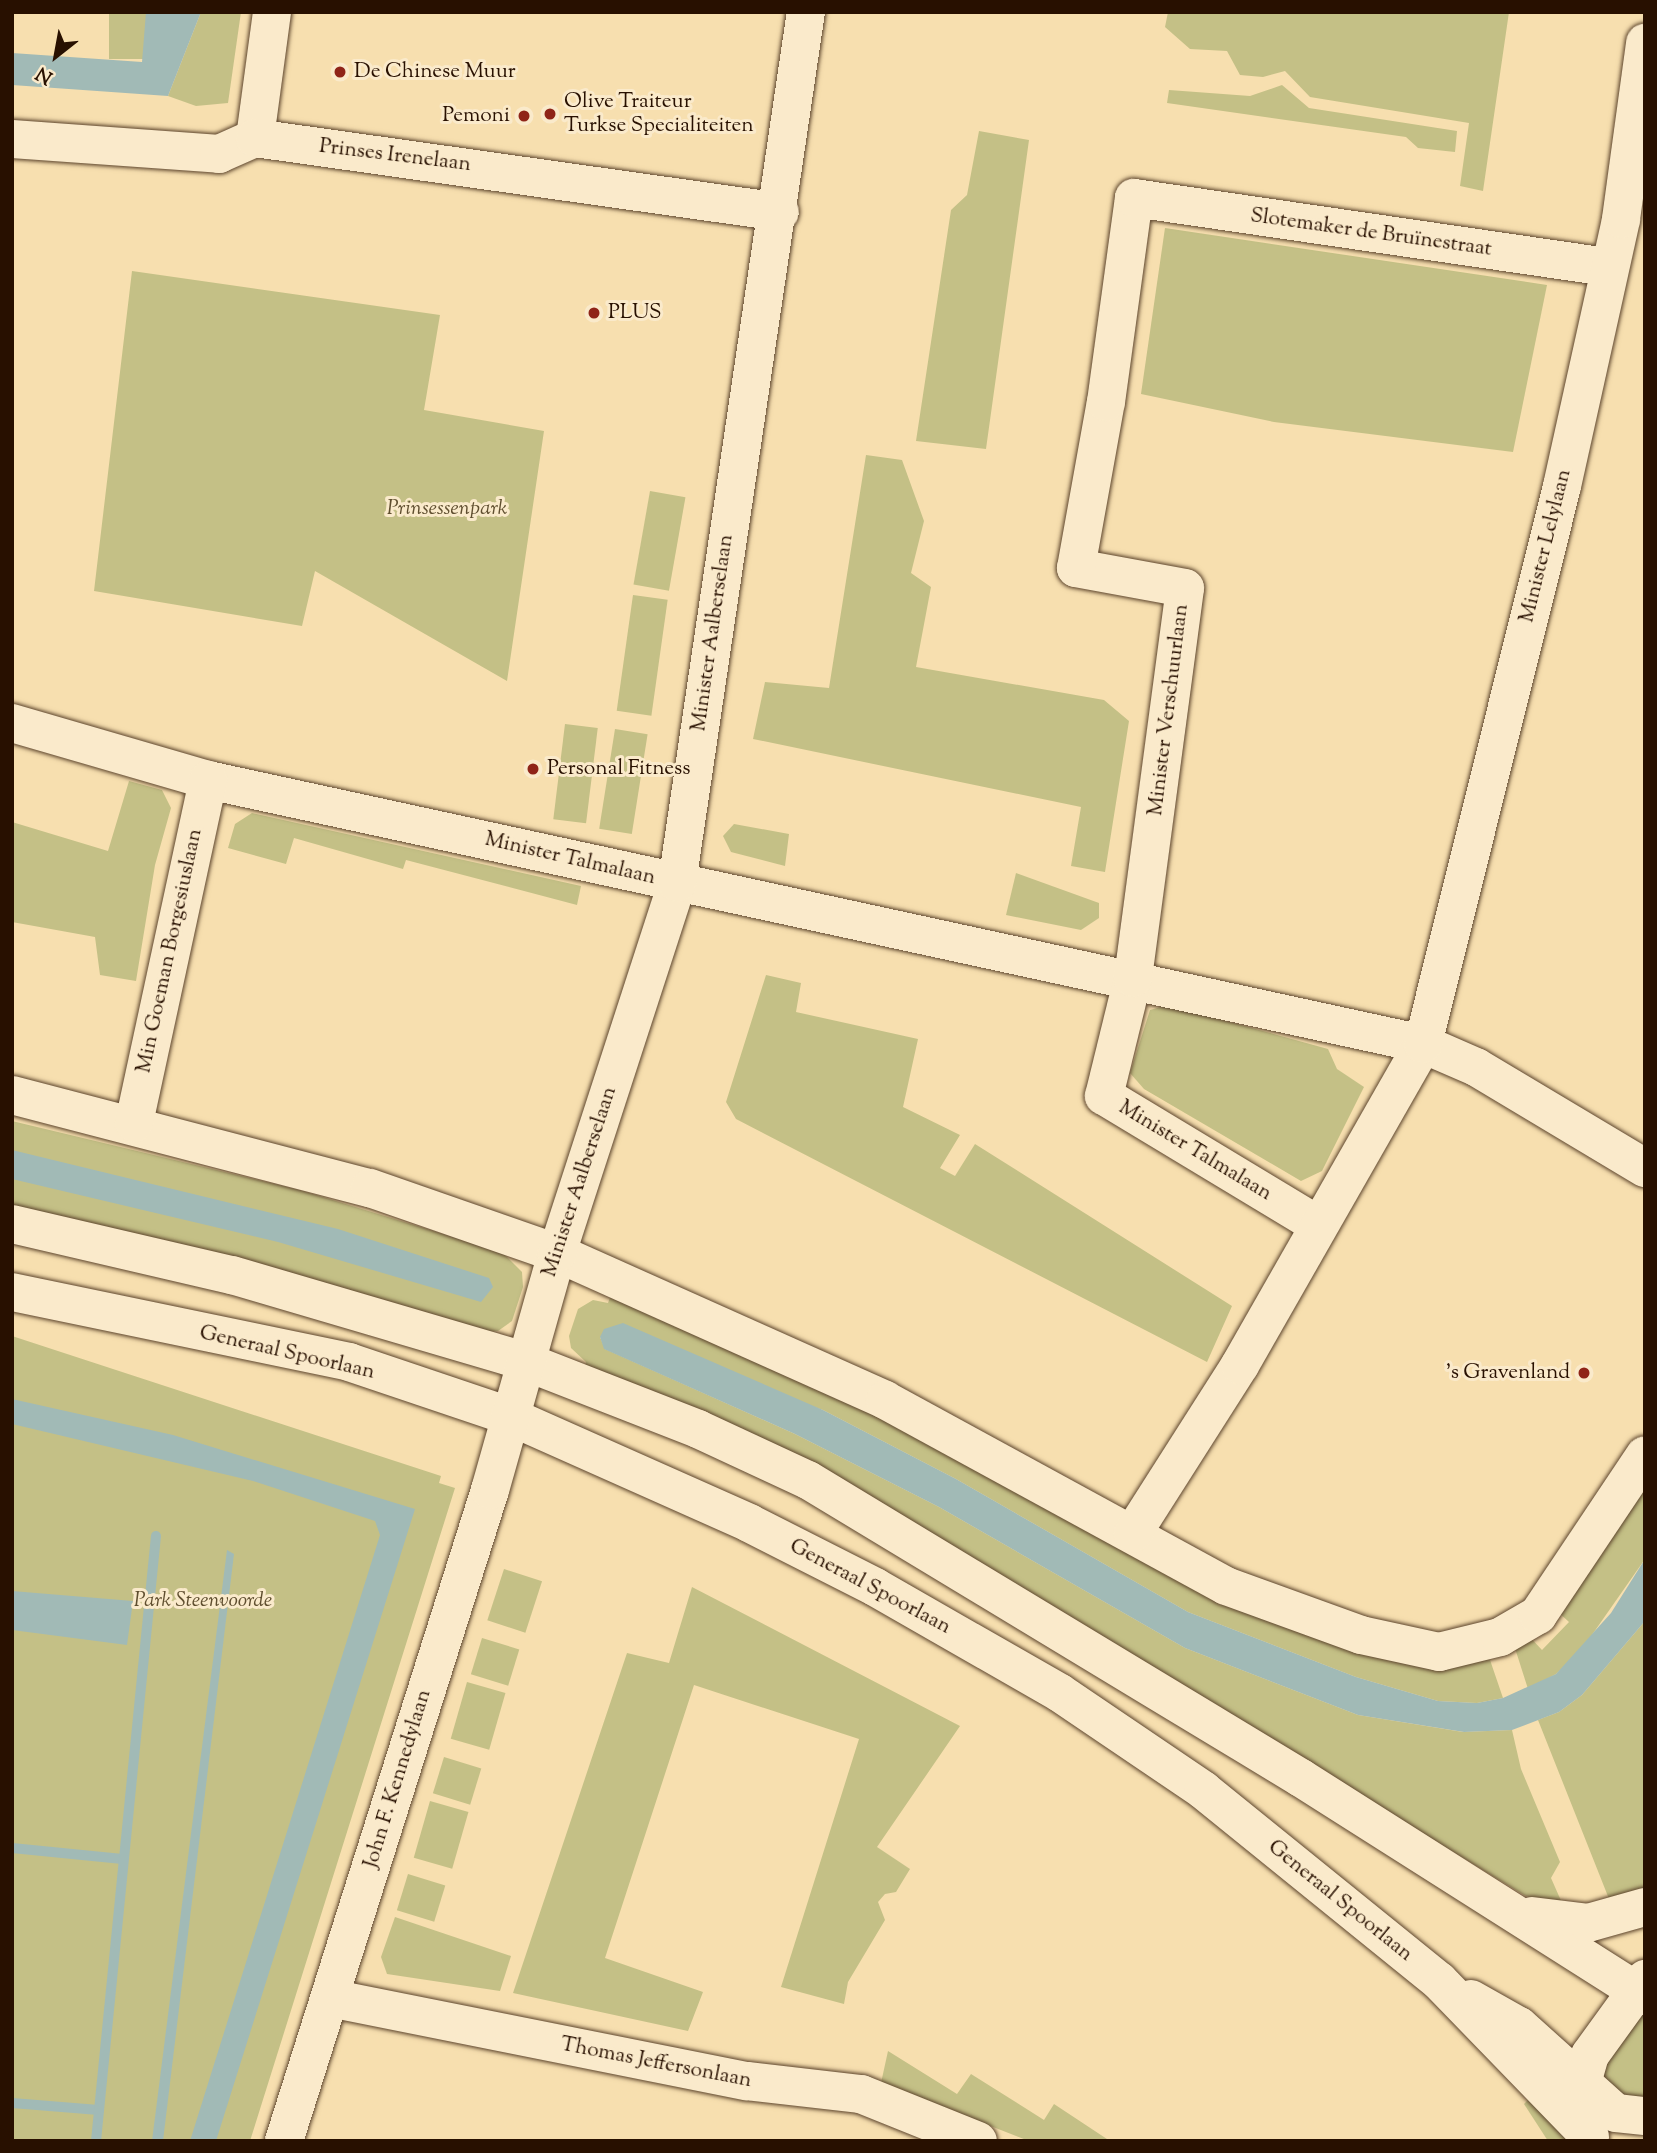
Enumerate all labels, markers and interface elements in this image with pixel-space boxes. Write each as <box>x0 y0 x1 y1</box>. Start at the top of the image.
north arrow <box>21 21 91 91</box>
text: N <box>31 59 58 90</box>
place label: De Chinese Muur <box>354 59 516 85</box>
marker: De Chinese Muur <box>332 64 348 80</box>
place label: Olive Traiteur Turkse Specialiteiten <box>564 89 754 139</box>
place label: Pemoni <box>442 103 510 129</box>
marker: Olive Traiteur Turkse Specialiteiten <box>542 106 558 122</box>
marker: Pemoni <box>516 108 532 124</box>
street label: Prinses Irenelaan <box>318 134 472 178</box>
street label: Slotemaker de Bruïnestraat <box>1249 204 1493 262</box>
place label: PLUS <box>608 300 662 326</box>
marker: PLUS <box>586 305 602 321</box>
street label: Minister Lelylaan <box>1515 467 1577 625</box>
park label: Prinsessenpark <box>387 496 507 522</box>
street label: Minister Aalberselaan <box>687 533 739 733</box>
street label: Minister Verschuurlaan <box>1144 603 1194 817</box>
place label: Personal Fitness <box>547 756 691 782</box>
marker: Personal Fitness <box>525 761 541 777</box>
street label: Min Goeman Borgesiuslaan <box>132 827 208 1075</box>
street label: Minister Talmalaan <box>482 827 658 891</box>
street label: Minister Aalberselaan <box>537 1084 623 1280</box>
street label: Minister Talmalaan <box>1114 1095 1276 1207</box>
street label: Generaal Spoorlaan <box>197 1321 377 1385</box>
place label: 's Gravenland <box>1446 1360 1570 1386</box>
marker: 's Gravenland <box>1576 1365 1592 1381</box>
street label: Generaal Spoorlaan <box>785 1534 955 1640</box>
park label: Park Steenvoorde <box>134 1588 272 1614</box>
street label: John F. Kennedylaan <box>359 1687 437 1871</box>
street label: Generaal Spoorlaan <box>1262 1835 1418 1967</box>
street label: Thomas Jeffersonlaan <box>558 2032 754 2094</box>

